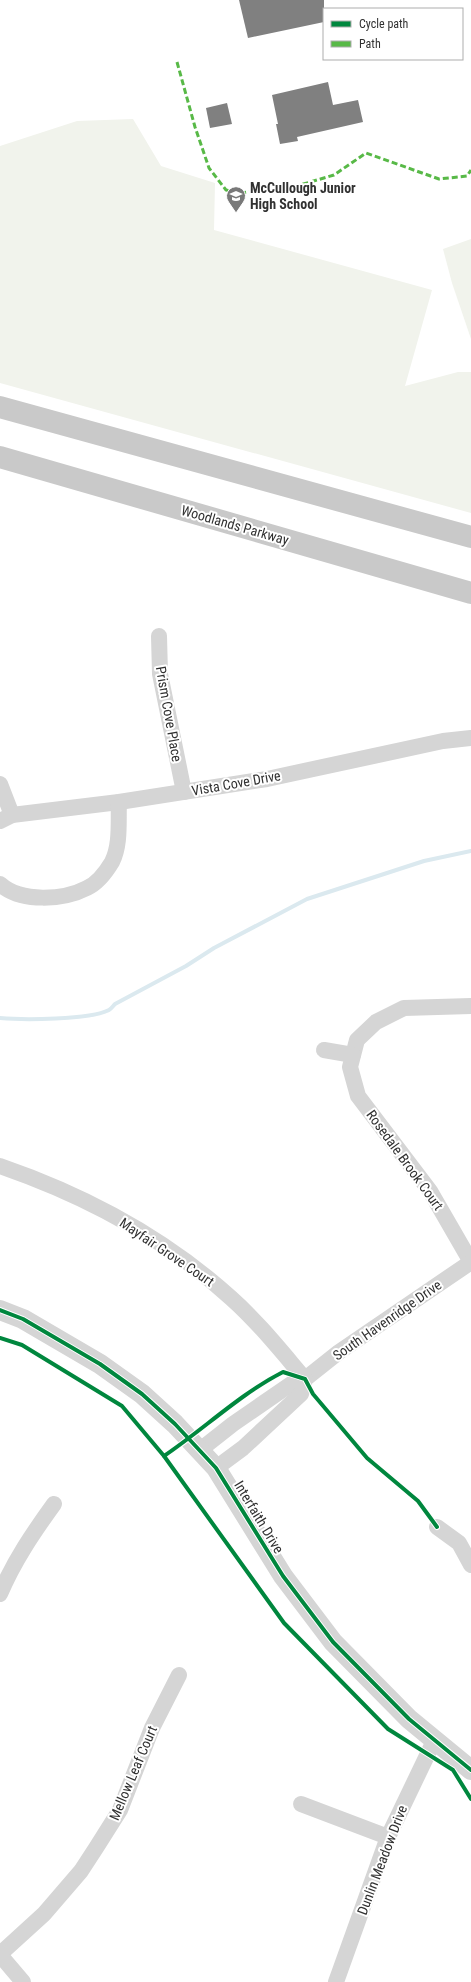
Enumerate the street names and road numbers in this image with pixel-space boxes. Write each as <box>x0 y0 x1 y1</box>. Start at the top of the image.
street label: Woodlands Parkway <box>179 502 291 548</box>
street label: Prism Cove Place <box>153 665 185 763</box>
street label: Vista Cove Drive <box>190 767 282 799</box>
street label: Rosedale Brook Court <box>363 1107 447 1213</box>
street label: Mayfair Grove Court <box>117 1214 217 1290</box>
street label: South Havenridge Drive <box>330 1276 445 1363</box>
street label: Interfaith Drive <box>231 1478 287 1557</box>
street label: Mellow Leaf Court <box>106 1723 160 1823</box>
street label: Dunlin Meadow Drive <box>354 1803 410 1917</box>

